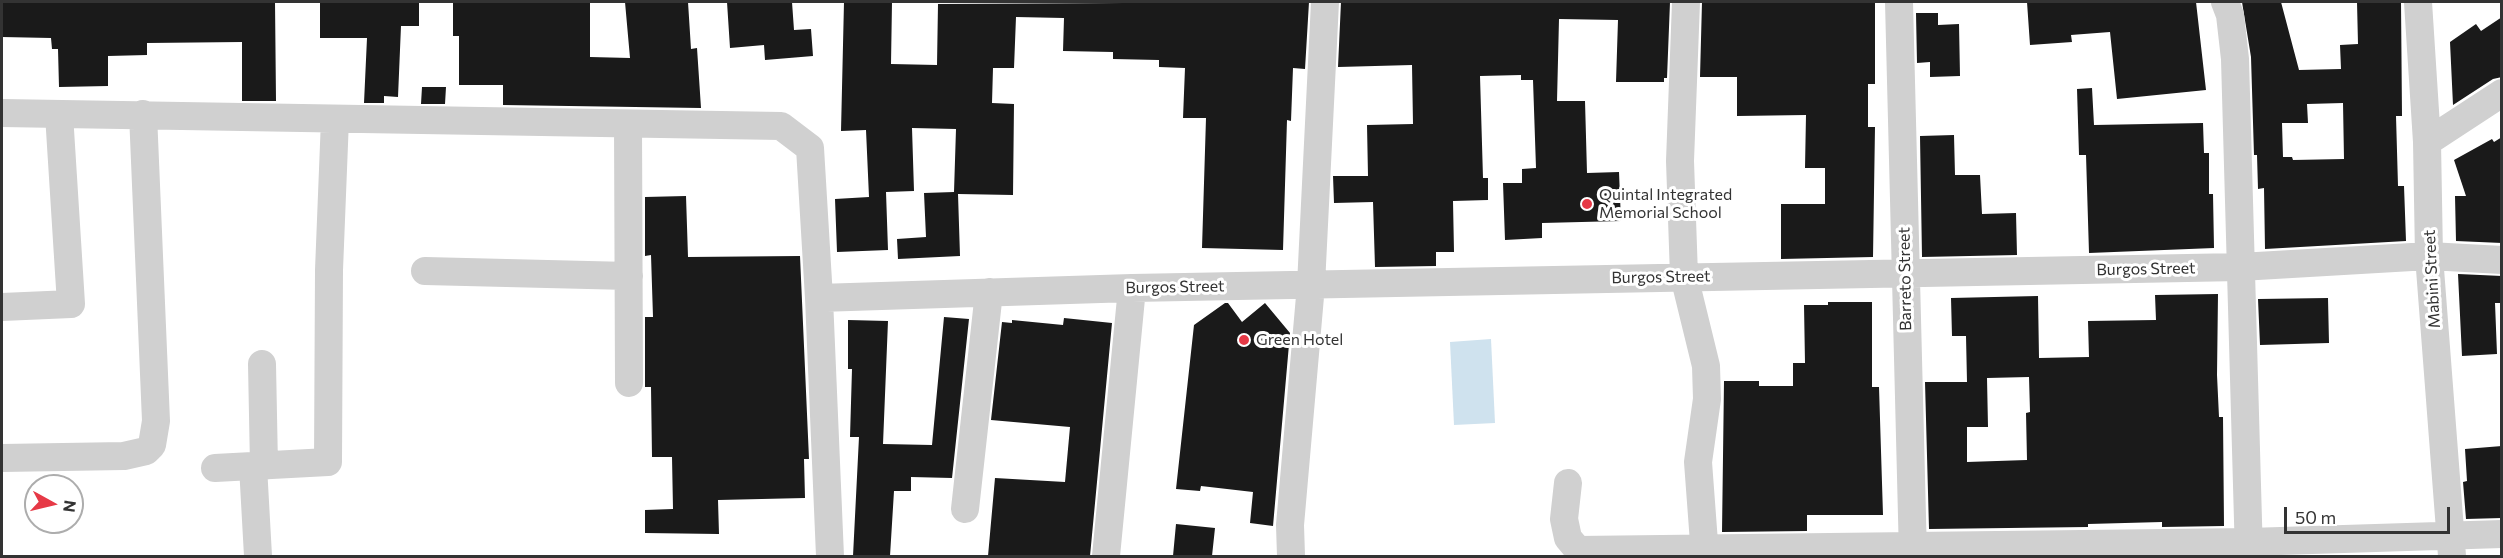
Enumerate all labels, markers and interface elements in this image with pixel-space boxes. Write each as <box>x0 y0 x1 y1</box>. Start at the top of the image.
place label: Quintal Integrated Memorial School <box>1599 185 1732 223</box>
marker: Quintal Integrated Memorial School <box>1580 197 1594 211</box>
street label: Barreto Street <box>1894 227 1916 331</box>
street label: Mabini Street <box>2420 229 2444 329</box>
street label: Burgos Street <box>2096 259 2196 279</box>
street label: Burgos Street <box>1611 267 1711 287</box>
street label: Burgos Street <box>1125 277 1225 297</box>
place label: Green Hotel <box>1256 330 1343 350</box>
marker: Green Hotel <box>1237 333 1251 347</box>
north arrow <box>24 474 84 534</box>
scale bar <box>2287 495 2454 533</box>
text: N <box>60 499 81 514</box>
text: 50 m <box>2295 506 2336 528</box>

